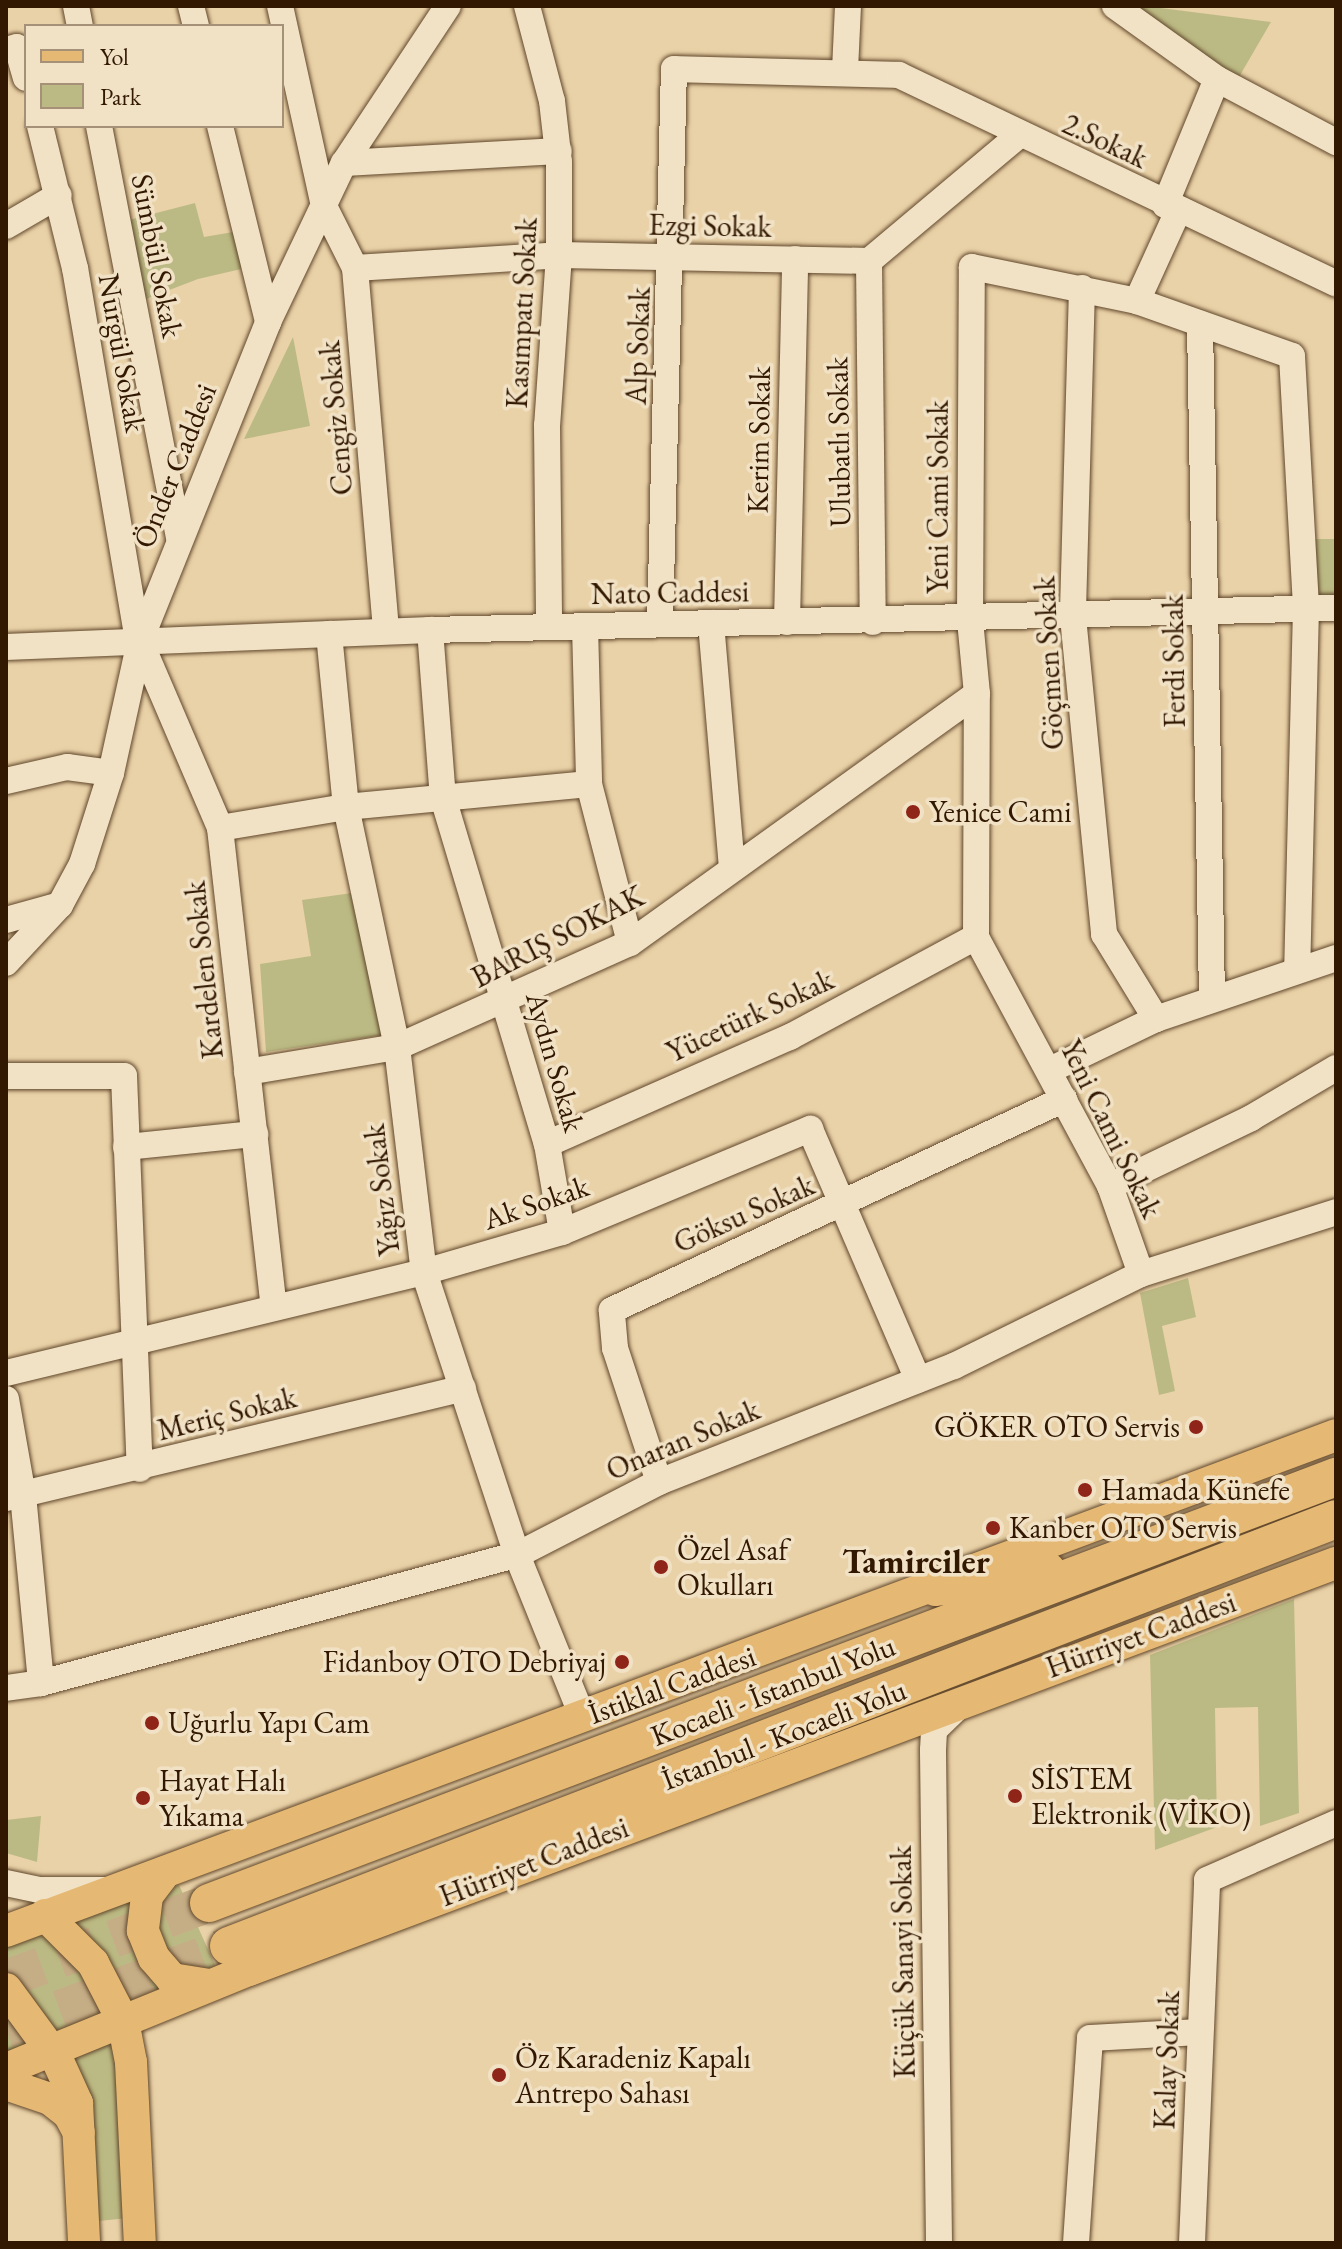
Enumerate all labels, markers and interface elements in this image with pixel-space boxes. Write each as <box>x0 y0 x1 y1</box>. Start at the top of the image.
legend <box>24 24 284 128</box>
text: Yol <box>100 41 129 72</box>
text: Park <box>100 81 141 112</box>
street label: 2.Sokak <box>1057 106 1153 176</box>
street label: Sümbül Sokak <box>123 171 191 341</box>
street label: Ezgi Sokak <box>648 207 772 245</box>
street label: Kasımpatı Sokak <box>499 217 545 409</box>
street label: Nurgül Sokak <box>90 271 154 435</box>
street label: Alp Sokak <box>618 286 658 406</box>
street label: Cengiz Sokak <box>311 339 361 497</box>
street label: Ulubatlı Sokak <box>820 356 858 528</box>
street label: Kerim Sokak <box>740 366 778 514</box>
street label: Önder Caddesi <box>126 379 224 553</box>
street label: Yeni Cami Sokak <box>920 400 956 594</box>
street label: Nato Caddesi <box>591 574 749 612</box>
street label: Göçmen Sokak <box>1026 575 1072 751</box>
street label: Ferdi Sokak <box>1155 594 1193 728</box>
place label: Yenice Cami <box>929 794 1071 830</box>
marker: Yenice Cami <box>904 803 922 821</box>
street label: BARIŞ SOKAK <box>466 878 650 996</box>
street label: Kardelen Sokak <box>177 879 231 1061</box>
street label: Yücetürk Sokak <box>661 962 839 1070</box>
street label: Aydın Sokak <box>518 988 592 1136</box>
street label: Yeni Cami Sokak <box>1052 1034 1170 1224</box>
street label: Yağız Sokak <box>356 1122 408 1258</box>
street label: Göksu Sokak <box>668 1167 820 1261</box>
street label: Ak Sokak <box>478 1168 594 1238</box>
street label: Meriç Sokak <box>154 1379 300 1449</box>
street label: Onaran Sokak <box>601 1392 765 1488</box>
place label: GÖKER OTO Servis <box>934 1409 1180 1445</box>
marker: GÖKER OTO Servis <box>1187 1418 1205 1436</box>
place label: Hamada Künefe <box>1101 1472 1290 1508</box>
marker: Hamada Künefe <box>1076 1481 1094 1499</box>
place label: Kanber OTO Servis <box>1009 1510 1237 1546</box>
marker: Kanber OTO Servis <box>984 1519 1002 1537</box>
place label: Özel Asaf Okulları <box>677 1532 788 1602</box>
district label: Tamirciler <box>842 1542 990 1582</box>
marker: Özel Asaf Okulları <box>652 1558 670 1576</box>
street label: Hürriyet Caddesi <box>1041 1584 1241 1686</box>
street label: Kocaeli - İstanbul Yolu <box>646 1628 900 1754</box>
street label: İstiklal Caddesi <box>583 1638 761 1732</box>
place label: Fidanboy OTO Debriyaj <box>323 1644 606 1680</box>
marker: Fidanboy OTO Debriyaj <box>613 1653 631 1671</box>
street label: İstanbul - Kocaeli Yolu <box>657 1672 911 1798</box>
place label: Uğurlu Yapı Cam <box>168 1705 370 1741</box>
marker: Uğurlu Yapı Cam <box>143 1714 161 1732</box>
place label: SİSTEM Elektronik (VİKO) <box>1031 1761 1251 1832</box>
place label: Hayat Halı Yıkama <box>159 1763 286 1834</box>
marker: SİSTEM Elektronik (VİKO) <box>1006 1787 1024 1805</box>
marker: Hayat Halı Yıkama <box>134 1789 152 1807</box>
street label: Hürriyet Caddesi <box>434 1809 634 1915</box>
street label: Küçük Sanayi Sokak <box>883 1845 923 2079</box>
street label: Kalay Sokak <box>1147 1990 1187 2130</box>
place label: Öz Karadeniz Kapalı Antrepo Sahası <box>515 2040 751 2110</box>
marker: Öz Karadeniz Kapalı Antrepo Sahası <box>490 2066 508 2084</box>

